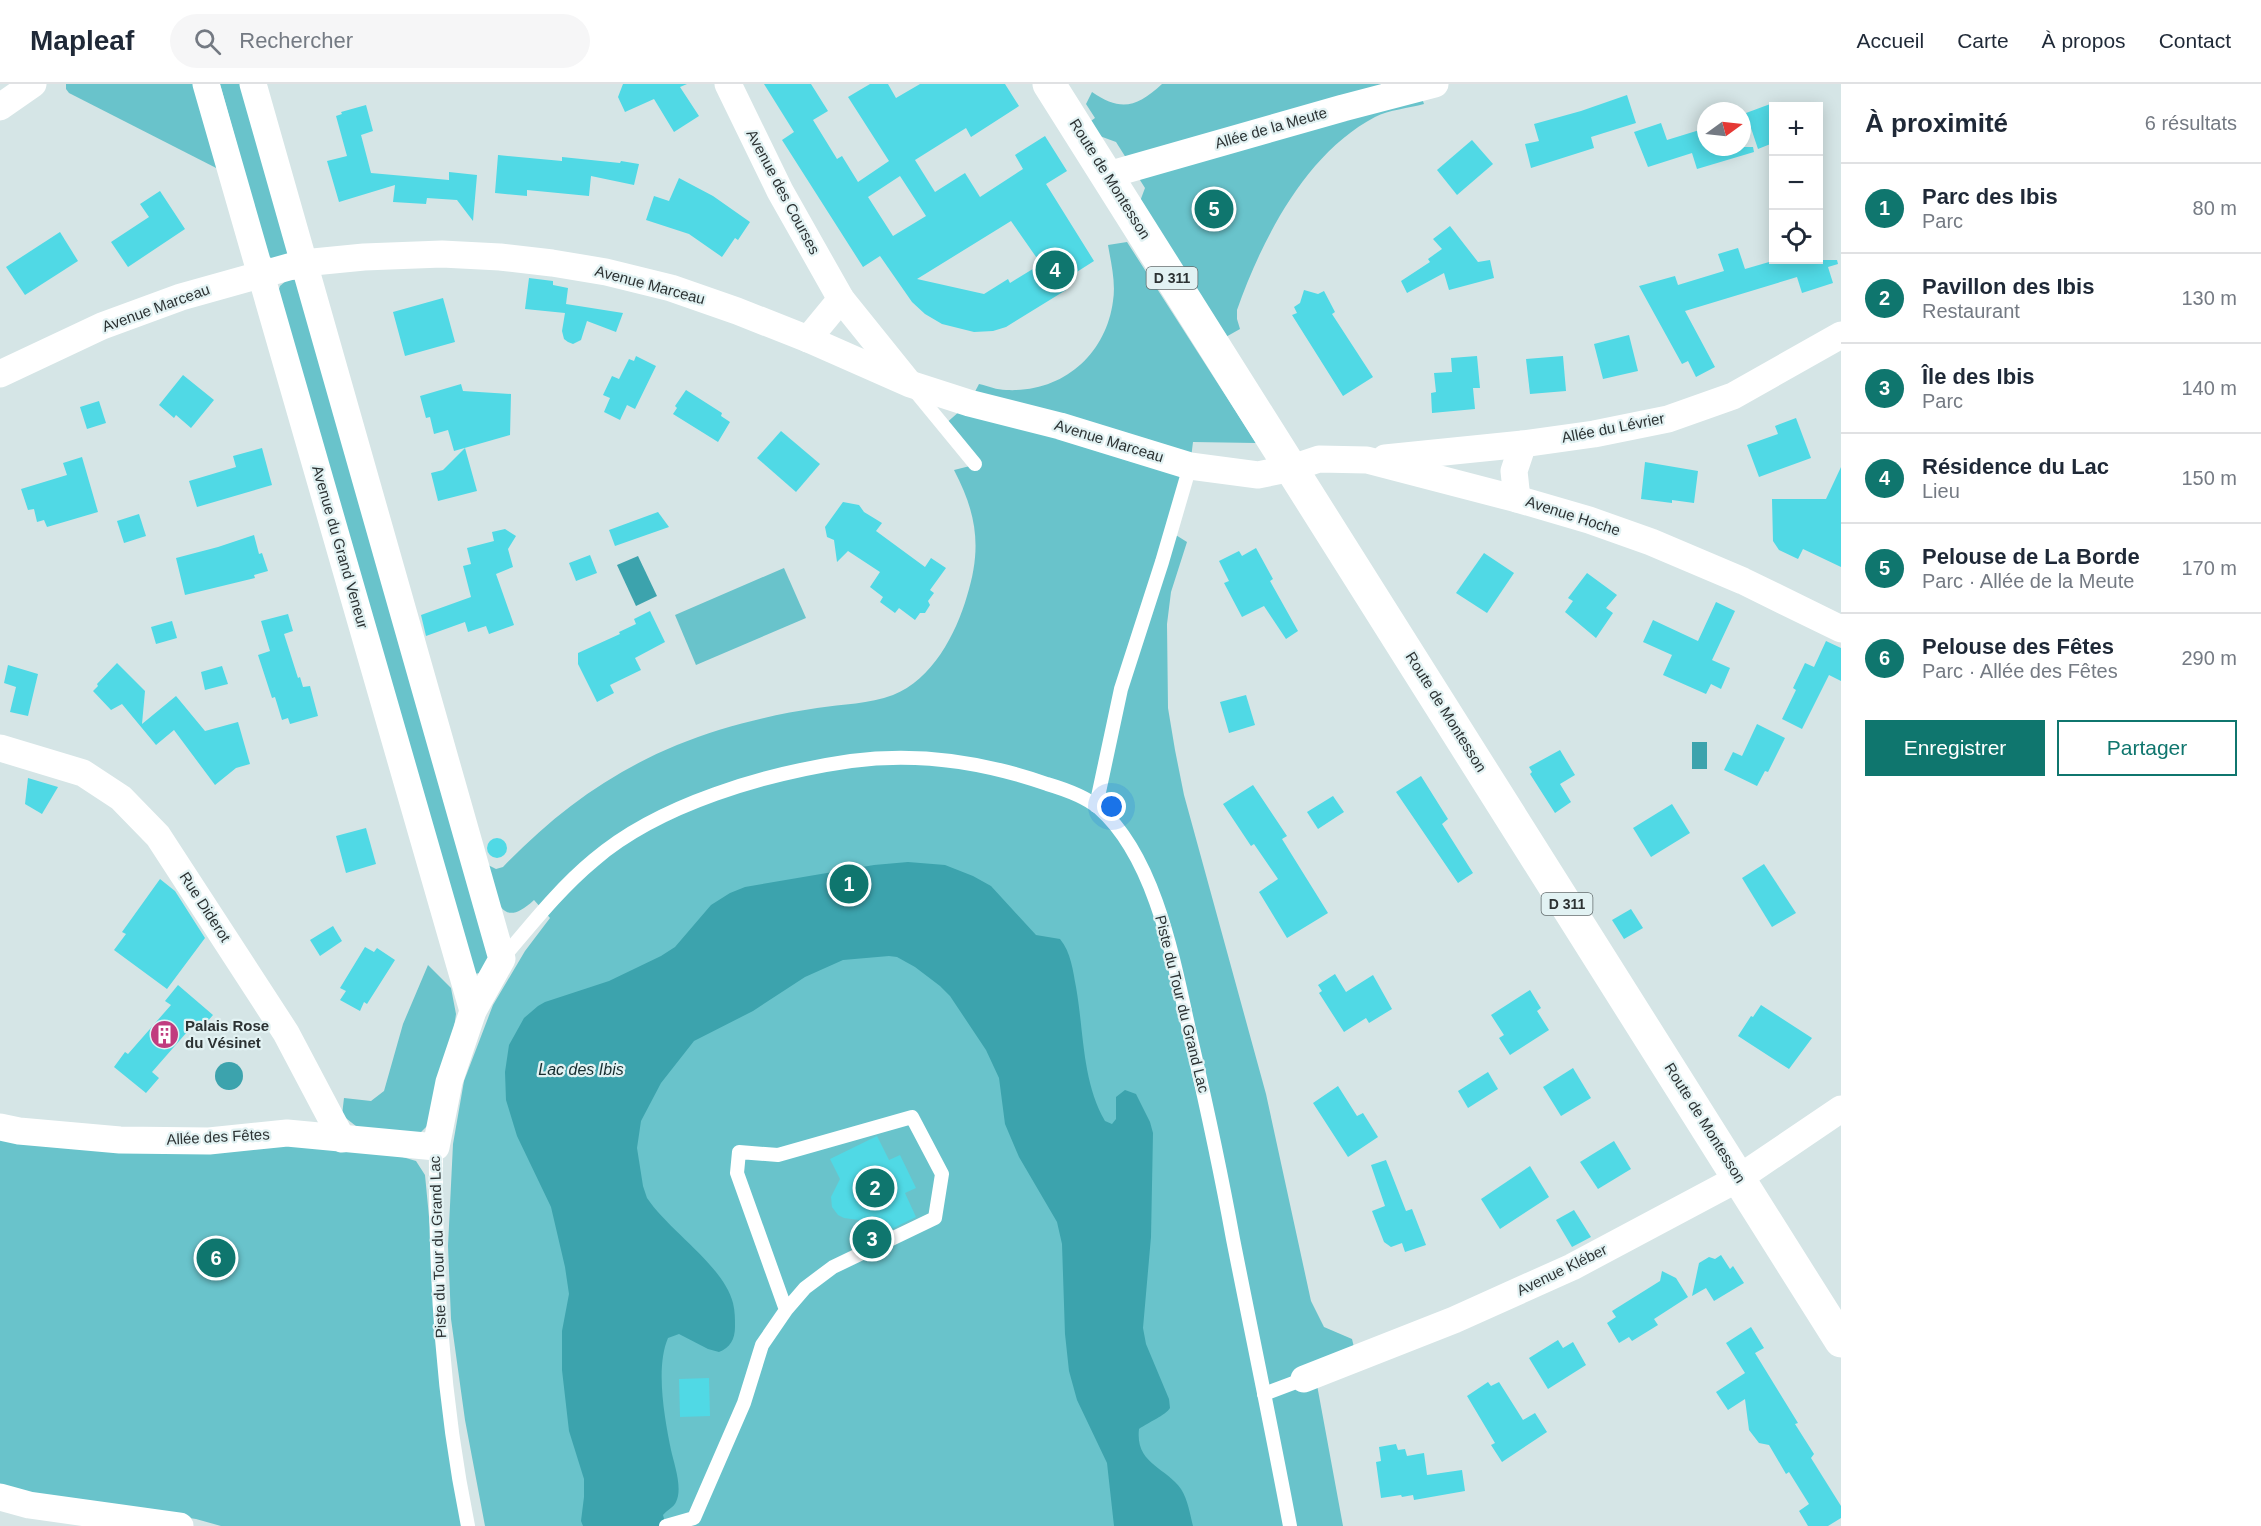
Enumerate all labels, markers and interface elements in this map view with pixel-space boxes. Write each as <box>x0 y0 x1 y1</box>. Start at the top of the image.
search box <box>170 14 590 68</box>
text: Mapleaf <box>30 25 134 56</box>
icon: search <box>191 25 224 58</box>
text: Rechercher <box>239 28 353 53</box>
text: Accueil <box>1857 29 1924 52</box>
text: Carte <box>1957 29 2009 52</box>
text: À propos <box>2042 29 2126 52</box>
text: Contact <box>2159 29 2231 52</box>
north arrow <box>1697 102 1751 156</box>
map controls <box>1769 102 1823 264</box>
button: + <box>1769 102 1823 156</box>
street label: Allée de la Meute <box>1213 103 1329 152</box>
text: À proximité <box>1865 108 2008 138</box>
text: 6 résultats <box>2145 112 2237 134</box>
street label: Route de Montesson <box>1067 116 1154 242</box>
street label: Avenue des Courses <box>743 126 824 257</box>
button: − <box>1769 156 1823 210</box>
text: Parc des Ibis <box>1922 184 2058 209</box>
pin: 5 <box>1194 186 1234 232</box>
text: 1 <box>1879 197 1890 219</box>
text: 80 m <box>2193 197 2237 219</box>
button: locate <box>1769 210 1823 264</box>
text: Parc <box>1922 210 1963 232</box>
pin: 4 <box>1036 248 1074 292</box>
street label: Avenue Marceau <box>593 262 707 307</box>
road number: D 311 <box>1146 267 1198 289</box>
text: Pavillon des Ibis <box>1922 274 2094 299</box>
street label: Avenue Marceau <box>100 280 212 335</box>
text: 2 <box>1879 287 1890 309</box>
text: 130 m <box>2181 287 2237 309</box>
text: Restaurant <box>1922 300 2020 322</box>
text: Île des Ibis <box>1922 364 2035 389</box>
text: 3 <box>1879 377 1890 399</box>
text: 140 m <box>2181 377 2237 399</box>
text: Parc <box>1922 390 1963 412</box>
street label: Allée du Lévrier <box>1560 409 1666 446</box>
street label: Avenue Marceau <box>1053 416 1166 465</box>
text: Résidence du Lac <box>1922 454 2109 479</box>
street label: Avenue du Grand Veneur <box>309 463 372 630</box>
text: 4 <box>1879 467 1890 489</box>
text: 150 m <box>2181 467 2237 489</box>
text: Lieu <box>1922 480 1960 502</box>
street label: Avenue Hoche <box>1524 492 1622 539</box>
text: Pelouse de La Borde <box>1922 544 2140 569</box>
text: 5 <box>1879 557 1890 579</box>
text: 170 m <box>2181 557 2237 579</box>
text: Parc · Allée de la Meute <box>1922 570 2134 592</box>
text: Pelouse des Fêtes <box>1922 634 2114 659</box>
text: 6 <box>1879 647 1890 669</box>
text: 290 m <box>2181 647 2237 669</box>
street label: Route de Montesson <box>1403 649 1490 775</box>
text: Parc · Allée des Fêtes <box>1922 660 2118 682</box>
button: Enregistrer <box>1865 720 2045 776</box>
button: Partager <box>2057 720 2237 776</box>
your location <box>1097 792 1126 821</box>
pin: 1 <box>830 862 868 906</box>
street label: Rue Diderot <box>176 869 235 946</box>
road number: D 311 <box>1542 893 1592 915</box>
street label: Piste du Tour du Grand Lac <box>1152 913 1213 1095</box>
place label: Palais Rose du Vésinet <box>185 1017 269 1051</box>
building icon: Palais Rose du Vésinet <box>148 1019 180 1051</box>
street label: Route de Montesson <box>1662 1060 1749 1186</box>
water label: Lac des Ibis <box>538 1061 624 1078</box>
street label: Allée des Fêtes <box>166 1125 270 1148</box>
street label: Piste du Tour du Grand Lac <box>426 1155 449 1338</box>
pin: 2 <box>856 1166 894 1210</box>
pin: 3 <box>852 1216 892 1262</box>
pin: 6 <box>196 1236 236 1280</box>
street label: Avenue Kléber <box>1514 1240 1610 1299</box>

